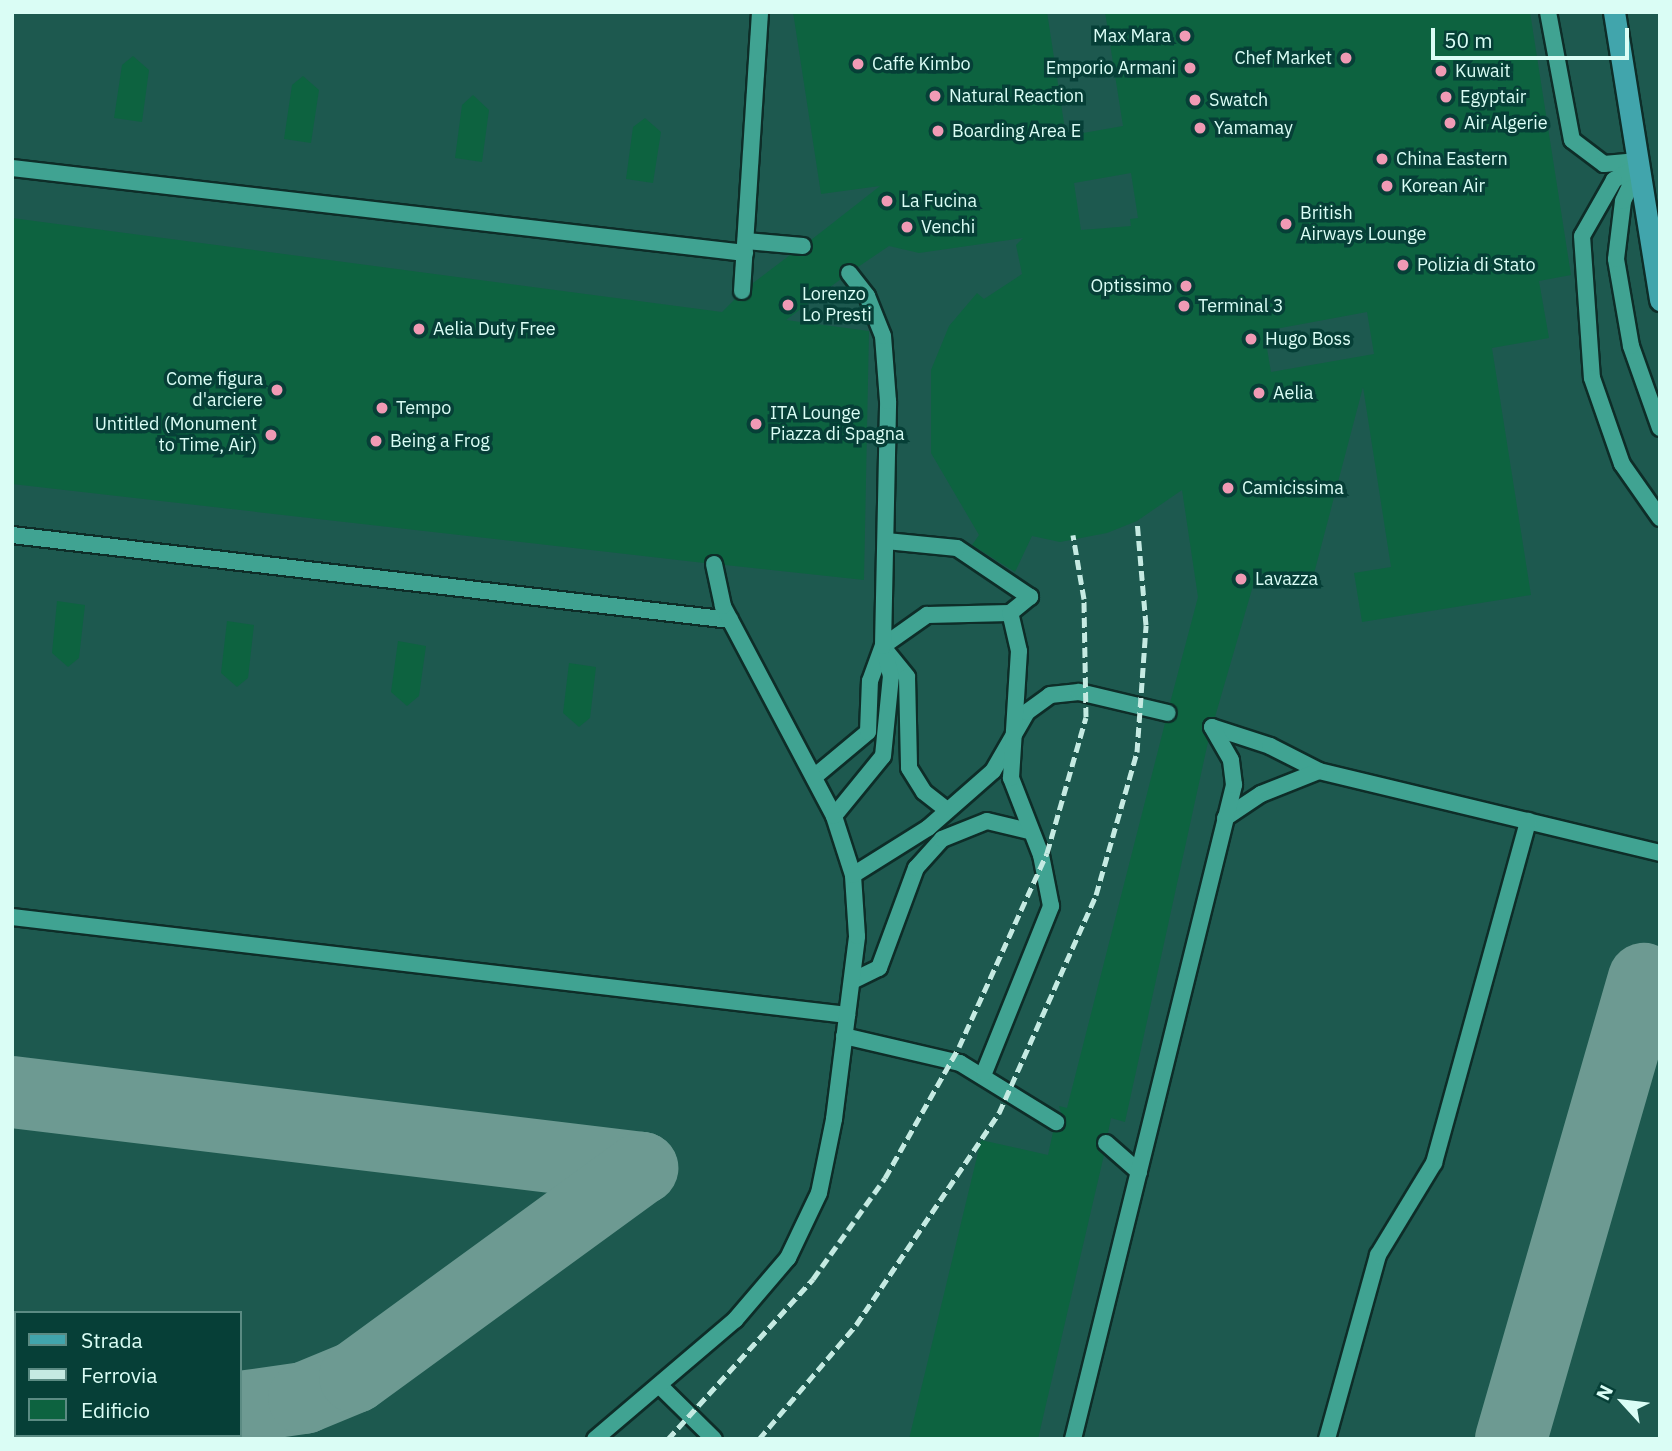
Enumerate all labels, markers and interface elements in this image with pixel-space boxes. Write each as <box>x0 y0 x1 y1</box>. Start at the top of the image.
scale bar <box>1434 14 1632 58</box>
place label: Max Mara <box>1093 25 1171 47</box>
text: 50 m <box>1444 26 1493 54</box>
marker: Max Mara <box>1177 28 1193 44</box>
place label: Chef Market <box>1234 47 1332 69</box>
marker: Chef Market <box>1338 50 1354 66</box>
place label: Caffe Kimbo <box>872 53 971 75</box>
marker: Caffe Kimbo <box>850 56 866 72</box>
place label: Emporio Armani <box>1046 57 1176 79</box>
marker: Emporio Armani <box>1182 60 1198 76</box>
place label: Kuwait <box>1455 60 1511 82</box>
marker: Kuwait <box>1433 63 1449 79</box>
place label: Natural Reaction <box>949 85 1084 107</box>
place label: Egyptair <box>1460 86 1526 108</box>
marker: Natural Reaction <box>927 88 943 104</box>
place label: Swatch <box>1209 89 1268 111</box>
marker: Egyptair <box>1438 89 1454 105</box>
marker: Swatch <box>1187 92 1203 108</box>
place label: Air Algerie <box>1464 112 1548 134</box>
marker: Air Algerie <box>1442 115 1458 131</box>
place label: Yamamay <box>1214 117 1293 139</box>
place label: Boarding Area E <box>952 120 1081 142</box>
marker: Yamamay <box>1192 120 1208 136</box>
marker: Boarding Area E <box>930 123 946 139</box>
place label: China Eastern <box>1396 148 1508 170</box>
marker: China Eastern <box>1374 151 1390 167</box>
place label: Korean Air <box>1401 175 1485 197</box>
marker: Korean Air <box>1379 178 1395 194</box>
place label: La Fucina <box>901 190 977 212</box>
marker: La Fucina <box>879 193 895 209</box>
place label: British Airways Lounge <box>1300 203 1426 246</box>
place label: Venchi <box>921 216 975 238</box>
marker: British Airways Lounge <box>1278 216 1294 232</box>
marker: Venchi <box>899 219 915 235</box>
place label: Polizia di Stato <box>1417 254 1536 276</box>
marker: Polizia di Stato <box>1395 257 1411 273</box>
place label: Optissimo <box>1090 275 1172 297</box>
marker: Optissimo <box>1178 278 1194 294</box>
place label: Lorenzo Lo Presti <box>802 284 872 326</box>
place label: Terminal 3 <box>1198 295 1284 317</box>
marker: Lorenzo Lo Presti <box>780 297 796 313</box>
marker: Terminal 3 <box>1176 298 1192 314</box>
place label: Aelia Duty Free <box>433 318 556 340</box>
marker: Aelia Duty Free <box>411 321 427 337</box>
place label: Hugo Boss <box>1265 328 1351 350</box>
marker: Hugo Boss <box>1243 331 1259 347</box>
place label: Come figura d'arciere <box>166 369 263 412</box>
marker: Come figura d'arciere <box>269 382 285 398</box>
place label: Aelia <box>1273 382 1313 404</box>
marker: Aelia <box>1251 385 1267 401</box>
place label: Tempo <box>396 397 451 419</box>
marker: Tempo <box>374 400 390 416</box>
place label: ITA Lounge Piazza di Spagna <box>770 403 905 446</box>
place label: Untitled (Monument to Time, Air) <box>95 414 257 457</box>
marker: ITA Lounge Piazza di Spagna <box>748 416 764 432</box>
marker: Untitled (Monument to Time, Air) <box>263 427 279 443</box>
place label: Being a Frog <box>390 430 490 452</box>
marker: Being a Frog <box>368 433 384 449</box>
place label: Camicissima <box>1242 477 1344 499</box>
marker: Camicissima <box>1220 480 1236 496</box>
place label: Lavazza <box>1255 568 1318 590</box>
marker: Lavazza <box>1233 571 1249 587</box>
legend <box>14 1311 242 1437</box>
text: Strada <box>81 1326 143 1354</box>
text: Ferrovia <box>81 1361 157 1389</box>
north arrow <box>1588 1367 1658 1437</box>
text: N <box>1590 1381 1618 1404</box>
text: Edificio <box>81 1396 150 1424</box>

